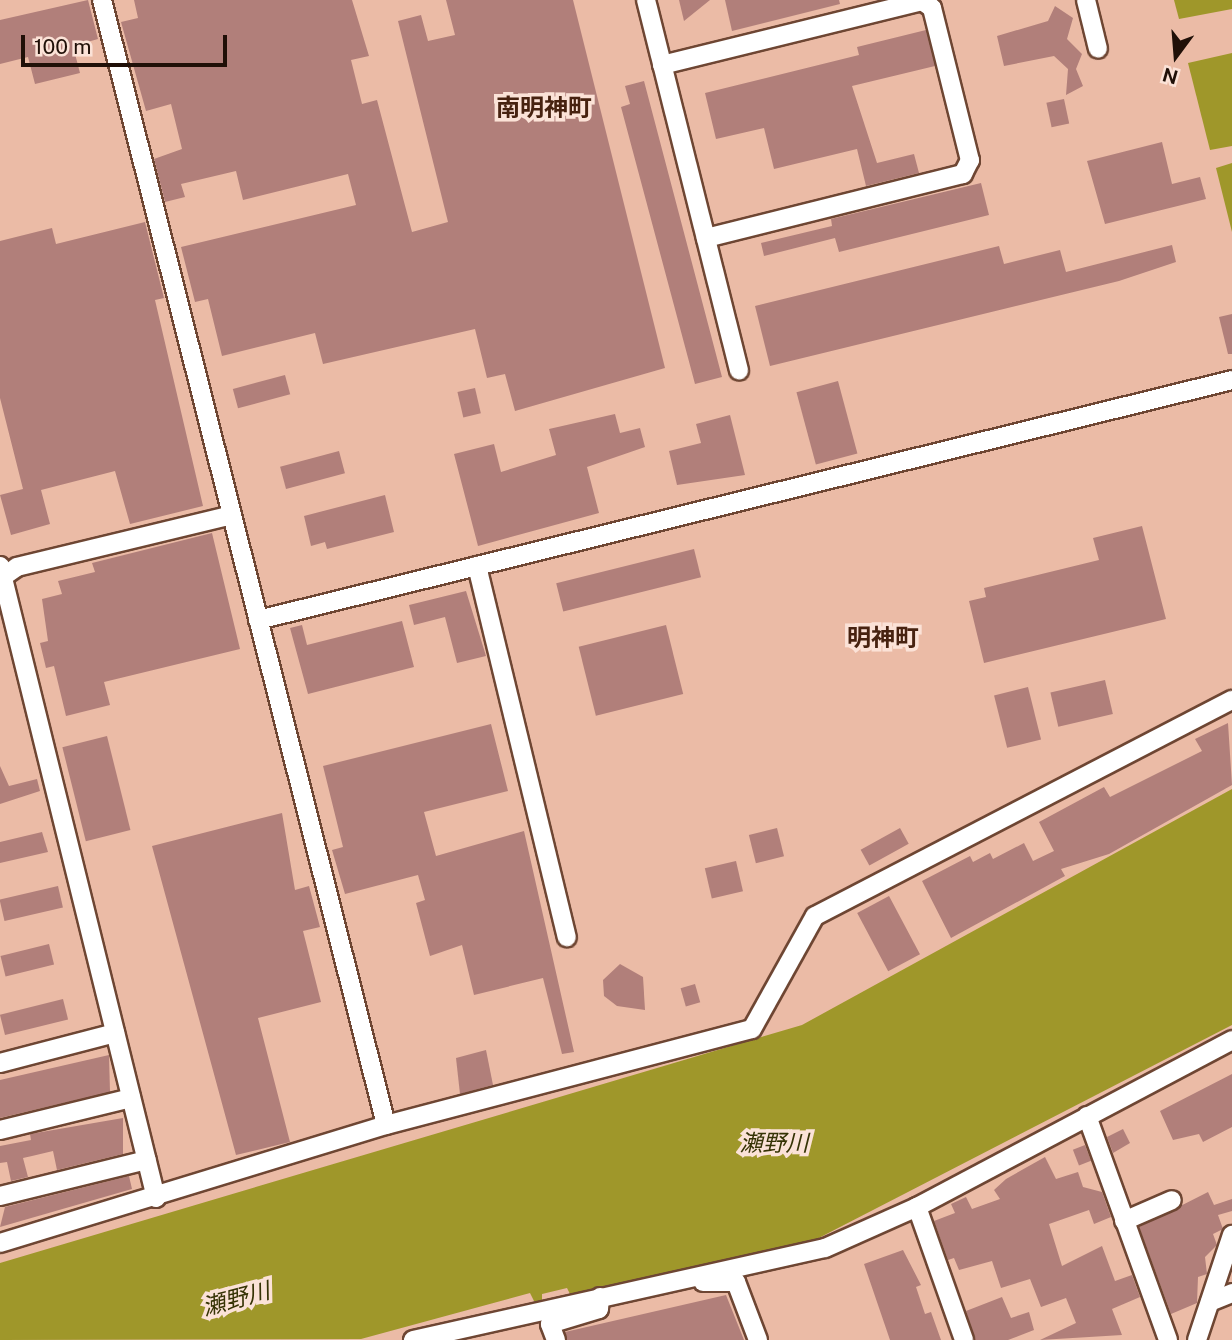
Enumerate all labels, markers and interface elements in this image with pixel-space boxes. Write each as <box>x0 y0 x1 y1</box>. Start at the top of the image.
scale bar <box>24 21 231 65</box>
north arrow <box>1141 21 1211 91</box>
text: 100 m <box>34 34 91 59</box>
text: N <box>1160 64 1180 89</box>
district label: 南明神町 <box>496 94 592 122</box>
district label: 明神町 <box>847 624 919 652</box>
water label: 瀬野川 <box>740 1129 808 1157</box>
water label: 瀬野川 <box>199 1277 273 1321</box>

